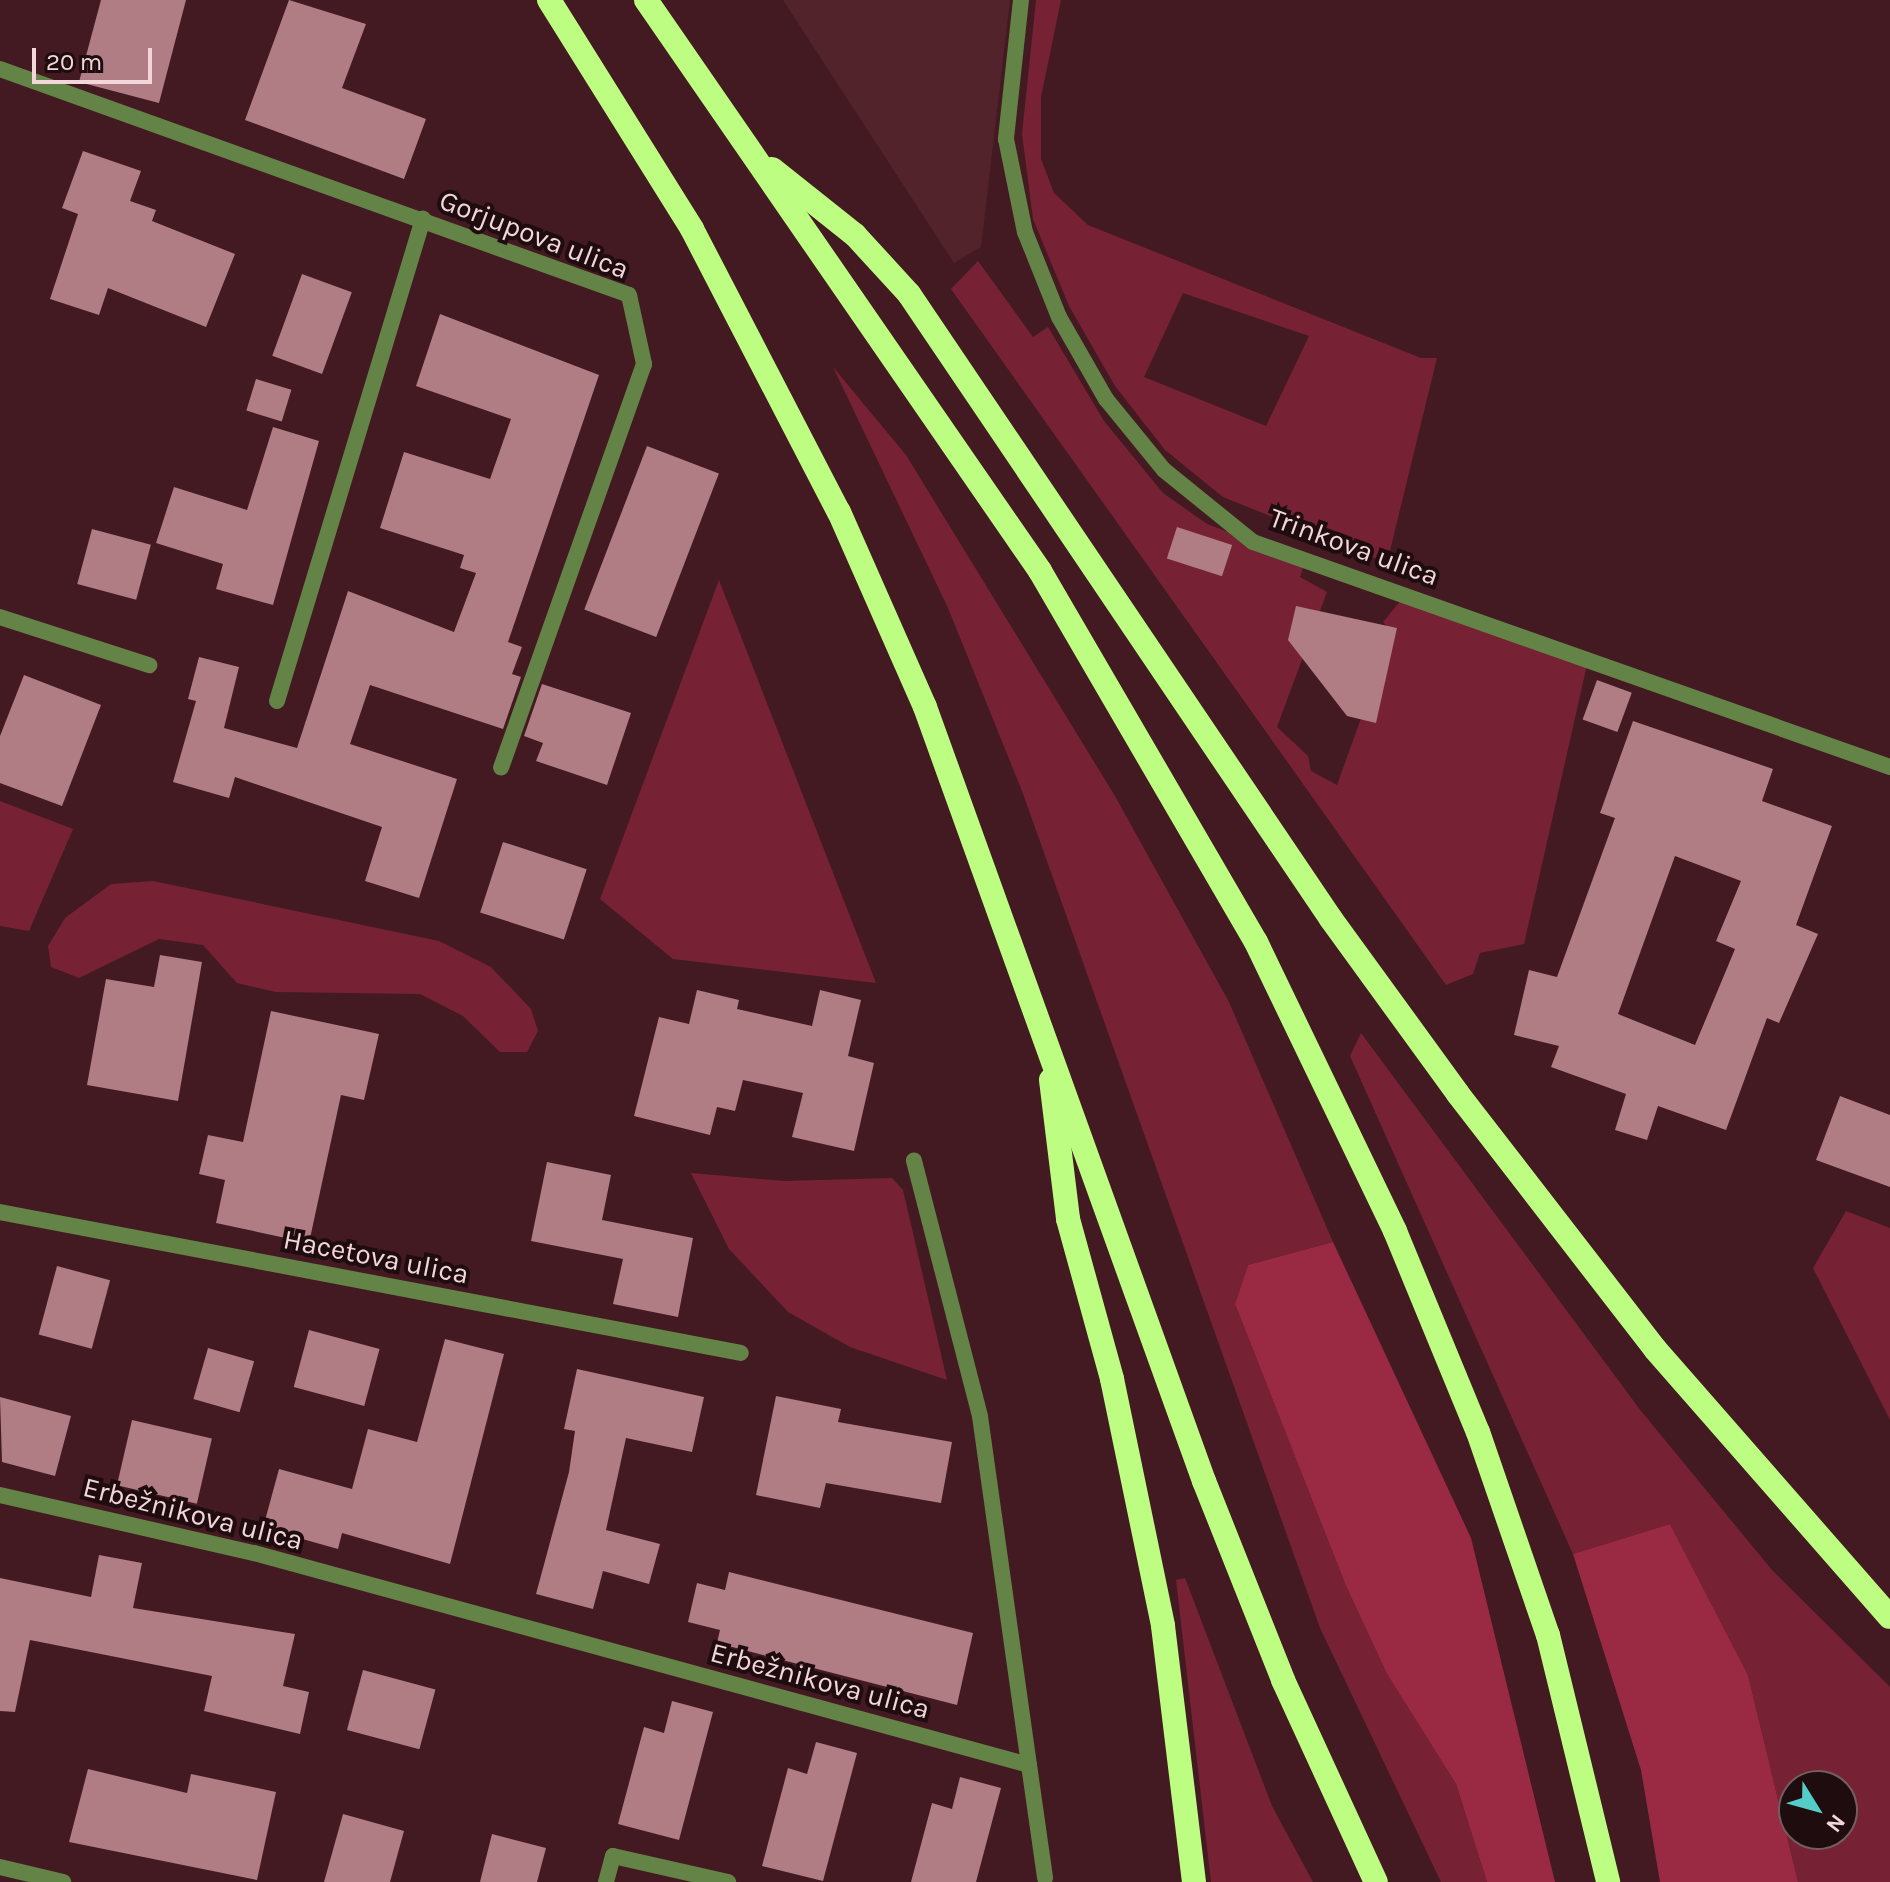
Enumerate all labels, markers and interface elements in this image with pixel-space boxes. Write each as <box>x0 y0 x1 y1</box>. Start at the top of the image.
scale bar <box>36 32 156 82</box>
text: 20 m <box>46 48 102 76</box>
street label: Gorjupova ulica <box>435 183 633 287</box>
street label: Trinkova ulica <box>1265 501 1443 593</box>
street label: Hacetova ulica <box>281 1223 471 1291</box>
street label: Erbežnikova ulica <box>80 1470 306 1558</box>
street label: Erbežnikova ulica <box>707 1636 933 1726</box>
north arrow <box>1778 1770 1858 1850</box>
text: N <box>1820 1809 1851 1837</box>

